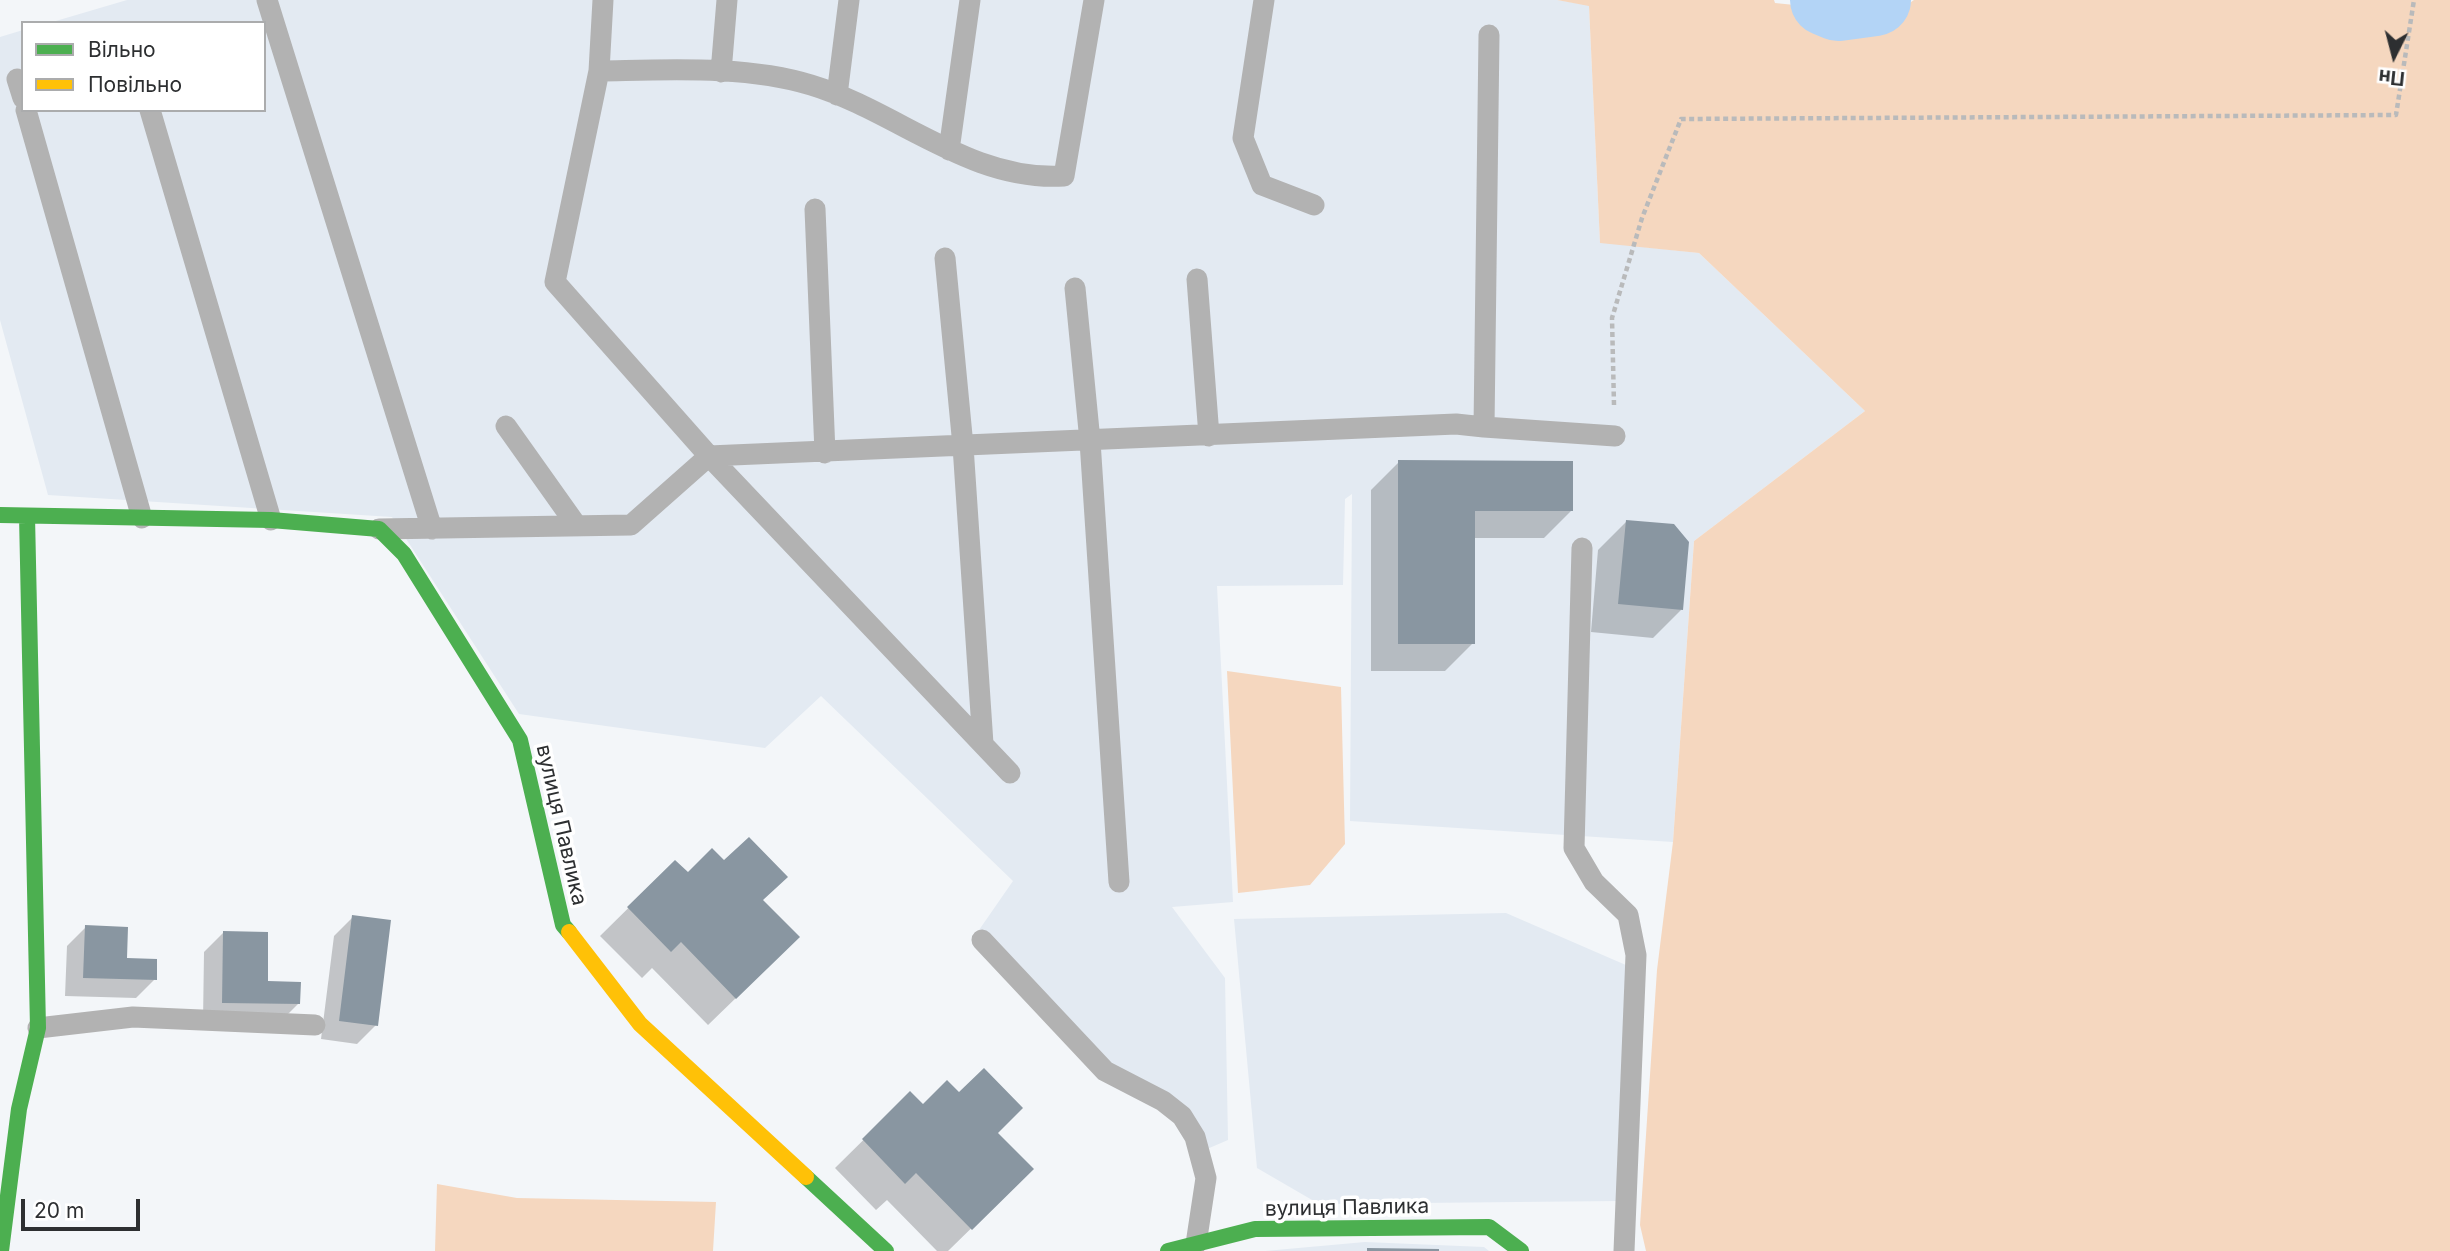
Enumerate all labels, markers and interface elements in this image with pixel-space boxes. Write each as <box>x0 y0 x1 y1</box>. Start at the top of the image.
legend <box>21 21 266 112</box>
north arrow <box>2359 21 2429 91</box>
text: Вільно <box>88 37 156 62</box>
text: Пн <box>2378 65 2406 90</box>
text: Повільно <box>88 72 182 97</box>
street label: вулиця Павлика <box>530 742 592 908</box>
scale bar <box>24 1184 144 1228</box>
street label: вулиця Павлика <box>1265 1194 1429 1222</box>
text: 20 m <box>34 1198 84 1223</box>

